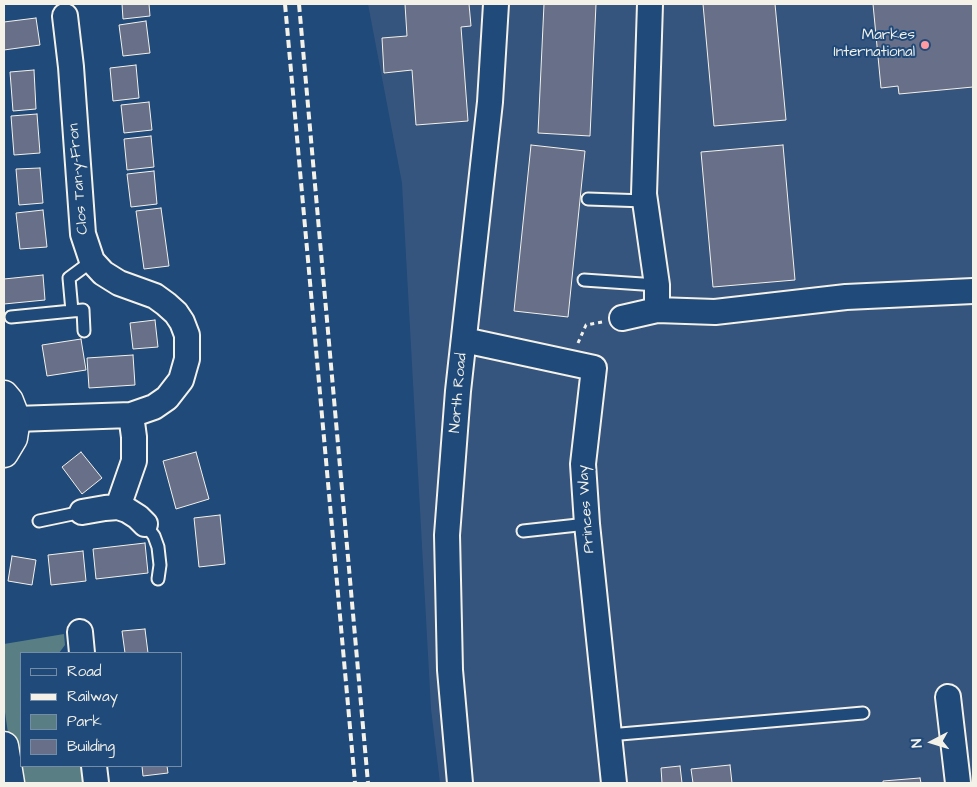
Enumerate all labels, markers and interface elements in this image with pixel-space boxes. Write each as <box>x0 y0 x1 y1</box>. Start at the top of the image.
place label: Markes International <box>833 27 915 62</box>
marker: Markes International <box>919 39 931 51</box>
street label: Clos Tan-y-Fron <box>65 123 93 235</box>
street label: North Road <box>447 352 471 434</box>
street label: Princes Way <box>575 464 599 554</box>
legend <box>20 652 182 767</box>
text: Road <box>67 661 101 682</box>
text: Railway <box>67 686 118 707</box>
text: Park <box>67 711 102 732</box>
north arrow <box>907 717 957 767</box>
text: Building <box>67 736 115 757</box>
text: N <box>907 738 927 749</box>

